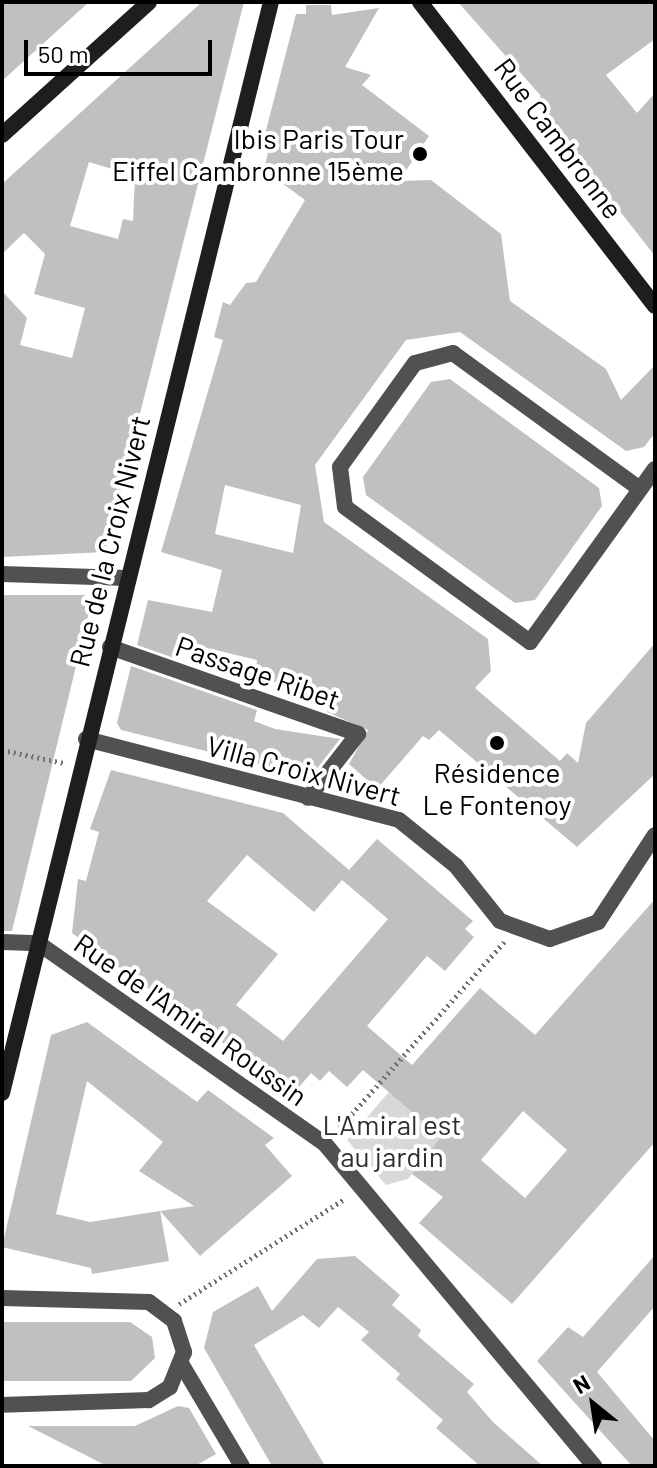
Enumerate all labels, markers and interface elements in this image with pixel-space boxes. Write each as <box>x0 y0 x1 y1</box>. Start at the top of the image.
scale bar <box>28 24 216 74</box>
text: 50 m <box>38 39 89 68</box>
street label: Rue Cambronne <box>488 51 630 225</box>
place label: Ibis Paris Tour Eiffel Cambronne 15ème <box>112 121 404 187</box>
marker: Ibis Paris Tour Eiffel Cambronne 15ème <box>411 145 429 163</box>
street label: Rue de la Croix Nivert <box>62 412 156 670</box>
street label: Passage Ribet <box>171 628 345 716</box>
street label: Villa Croix Nivert <box>203 728 405 812</box>
marker: Résidence Le Fontenoy <box>488 734 506 752</box>
place label: Résidence Le Fontenoy <box>423 755 571 821</box>
street label: Rue de l'Amiral Roussin <box>68 926 314 1112</box>
park label: L'Amiral est au jardin <box>323 1107 461 1173</box>
north arrow <box>553 1364 633 1444</box>
text: N <box>568 1368 594 1398</box>

